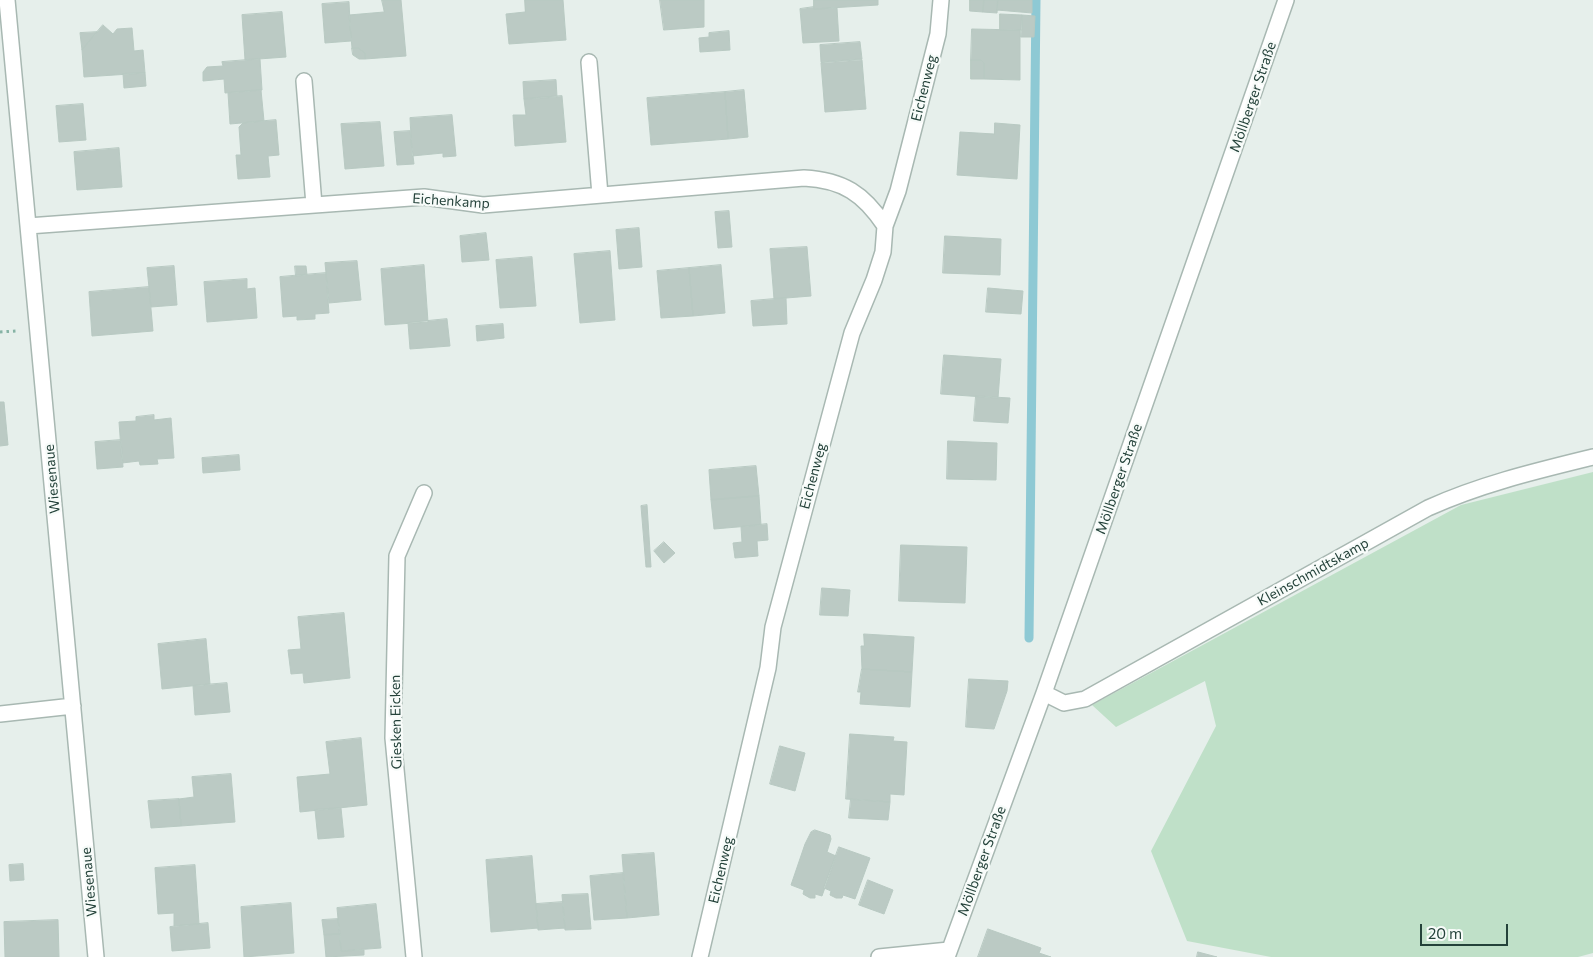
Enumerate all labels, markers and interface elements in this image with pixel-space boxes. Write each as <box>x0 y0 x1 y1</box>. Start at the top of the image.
street label: Möllberger Straße <box>1226 40 1280 154</box>
street label: Eichenweg <box>908 53 940 123</box>
street label: Eichenkamp <box>412 190 490 212</box>
street label: Möllberger Straße <box>1092 422 1146 536</box>
street label: Eichenweg <box>796 441 830 511</box>
street label: Wiesenaue <box>41 444 63 514</box>
street label: Kleinschmidtskamp <box>1254 534 1372 610</box>
street label: Giesken Eicken <box>387 675 405 769</box>
street label: Möllberger Straße <box>954 804 1010 918</box>
street label: Eichenweg <box>705 835 737 905</box>
street label: Wiesenaue <box>78 847 100 917</box>
scale bar <box>1423 914 1510 946</box>
text: 20 m <box>1428 924 1462 942</box>

